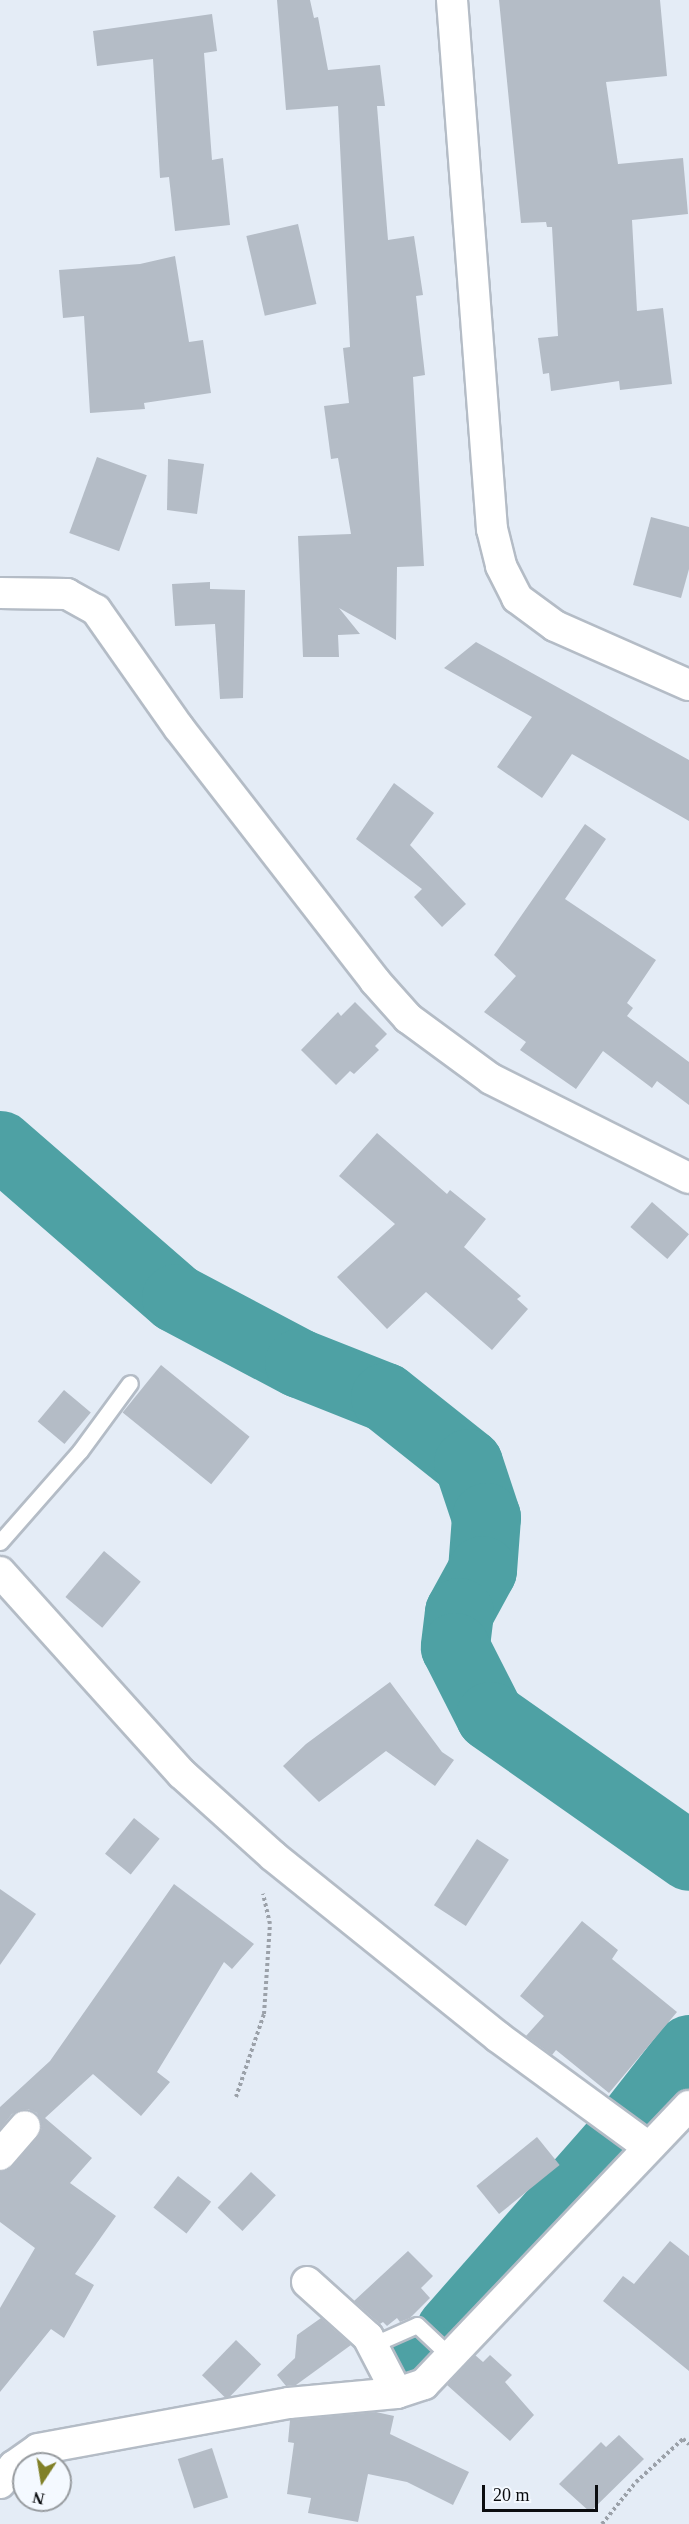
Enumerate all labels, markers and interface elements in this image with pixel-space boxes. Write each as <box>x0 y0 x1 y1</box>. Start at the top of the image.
north arrow <box>12 2452 72 2512</box>
scale bar <box>485 2473 600 2511</box>
text: 20 m <box>493 2485 530 2505</box>
text: N <box>31 2489 46 2508</box>

